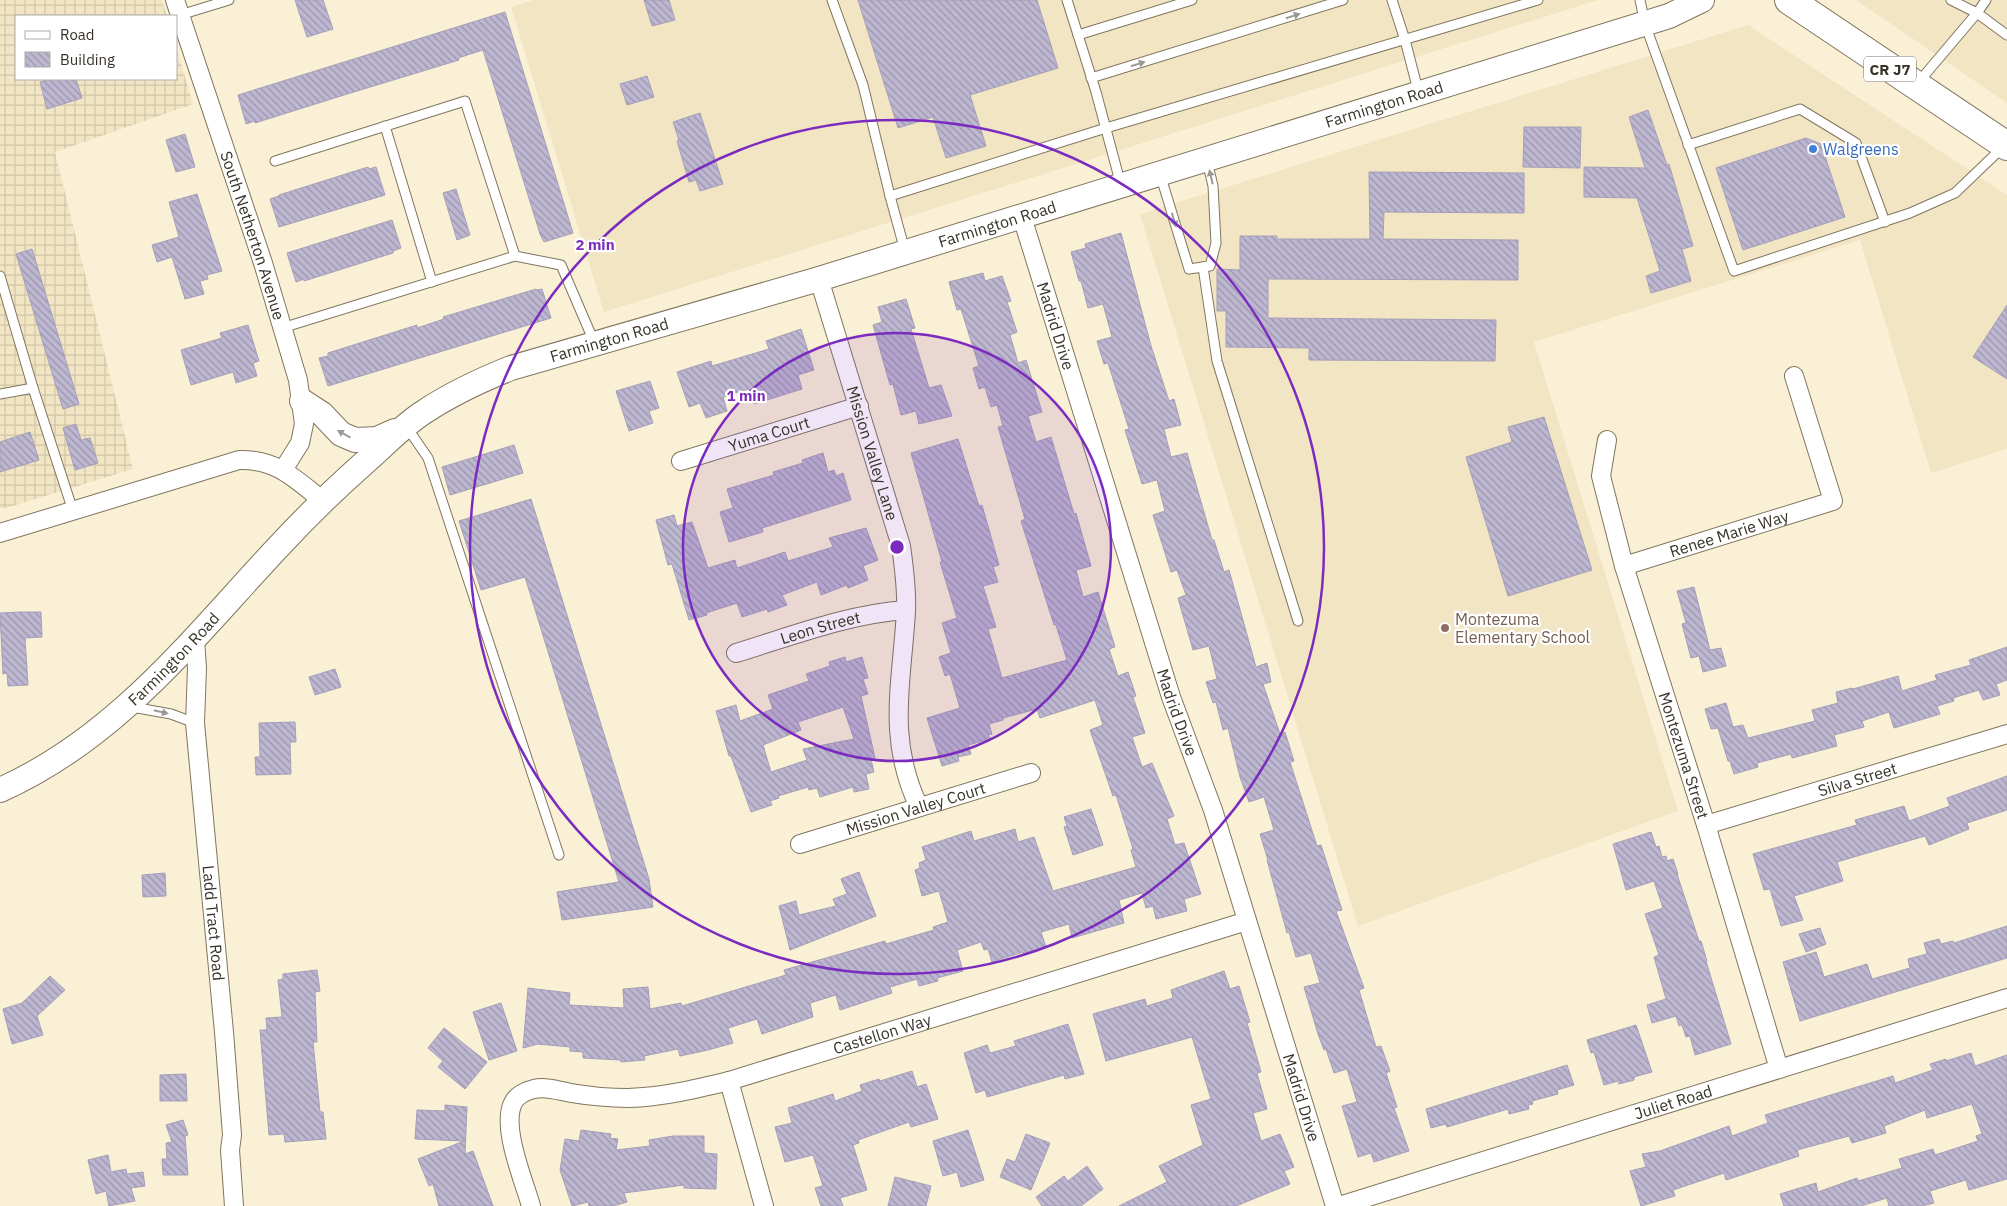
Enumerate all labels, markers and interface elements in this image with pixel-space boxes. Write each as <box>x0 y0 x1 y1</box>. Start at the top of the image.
one-way arrow <box>1285 11 1300 19</box>
legend <box>15 15 178 80</box>
text: Road <box>60 25 95 44</box>
text: Building <box>60 50 115 69</box>
road number: CR J7 <box>1864 56 1916 82</box>
one-way arrow <box>1130 59 1145 67</box>
street label: Farmington Road <box>1323 76 1446 132</box>
place label: Walgreens <box>1823 139 1899 159</box>
marker: Walgreens <box>1807 143 1819 155</box>
street label: South Netherton Avenue <box>216 148 289 322</box>
one-way arrow <box>1207 169 1215 184</box>
street label: Farmington Road <box>936 196 1059 252</box>
one-way arrow <box>1171 213 1179 228</box>
text: 2 min <box>575 235 615 254</box>
street label: Madrid Drive <box>1033 279 1079 372</box>
street label: Farmington Road <box>548 313 671 366</box>
street label: Mission Valley Lane <box>842 383 903 523</box>
text: 1 min <box>726 386 766 405</box>
street label: Yuma Court <box>726 412 812 456</box>
one-way arrow <box>337 430 352 438</box>
street label: Renee Marie Way <box>1667 505 1791 561</box>
centre of rings <box>888 538 906 556</box>
street label: Leon Street <box>778 607 862 648</box>
street label: Farmington Road <box>124 608 224 710</box>
place label: Montezuma Elementary School <box>1455 609 1590 647</box>
marker: Montezuma Elementary School <box>1439 622 1451 634</box>
street label: Madrid Drive <box>1153 666 1202 759</box>
street label: Montezuma Street <box>1654 689 1713 821</box>
one-way arrow <box>154 708 170 716</box>
street label: Silva Street <box>1815 758 1899 801</box>
street label: Mission Valley Court <box>843 778 988 839</box>
street label: Ladd Tract Road <box>198 864 229 982</box>
street label: Castellon Way <box>831 1009 934 1058</box>
street label: Madrid Drive <box>1279 1051 1325 1144</box>
street label: Juliet Road <box>1632 1080 1715 1123</box>

